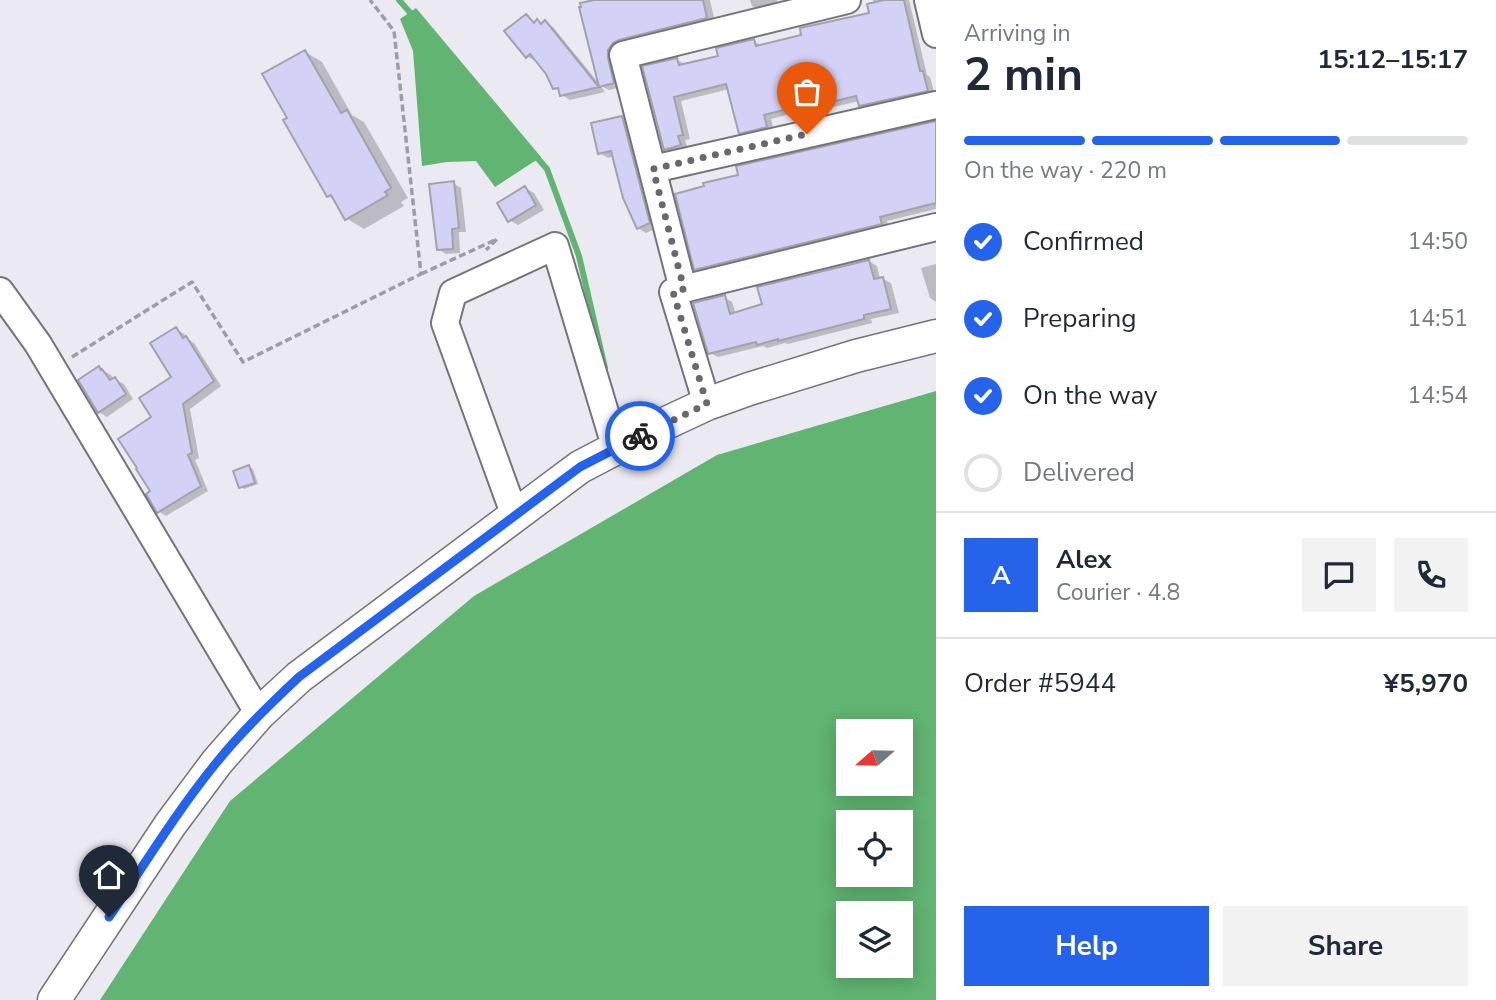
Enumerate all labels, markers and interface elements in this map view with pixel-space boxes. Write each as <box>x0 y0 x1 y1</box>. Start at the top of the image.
text: Arriving in <box>964 18 1071 49</box>
text: 15:12–15:17 <box>1317 42 1468 77</box>
text: 2 min <box>964 43 1083 106</box>
pin <box>777 62 837 134</box>
icon: bag <box>788 73 826 111</box>
text: On the way · 220 m <box>964 155 1167 186</box>
icon: check <box>964 223 1002 261</box>
text: Confirmed <box>1023 224 1144 259</box>
text: 14:50 <box>1408 226 1468 257</box>
icon: check <box>964 300 1002 338</box>
text: Preparing <box>1023 301 1136 336</box>
text: 14:51 <box>1408 303 1468 334</box>
icon: check <box>964 377 1002 415</box>
text: On the way <box>1023 378 1157 413</box>
text: 14:54 <box>1408 380 1468 411</box>
courier <box>605 401 675 471</box>
icon: bike <box>621 417 659 455</box>
text: Delivered <box>1023 455 1135 490</box>
button: chat <box>1302 538 1376 612</box>
button: phone <box>1394 538 1468 612</box>
text: Alex <box>1056 542 1112 577</box>
text: A <box>991 558 1011 593</box>
text: Courier · 4.8 <box>1056 577 1180 608</box>
text: Order #5944 <box>964 666 1116 701</box>
text: ¥5,970 <box>1384 666 1468 701</box>
north arrow <box>836 719 914 796</box>
map controls <box>836 719 913 978</box>
button: locate <box>836 810 913 887</box>
pin <box>79 845 139 917</box>
icon: home <box>90 856 128 894</box>
button: layers <box>836 901 913 978</box>
button: Help <box>964 906 1209 986</box>
button: Share <box>1223 906 1468 986</box>

